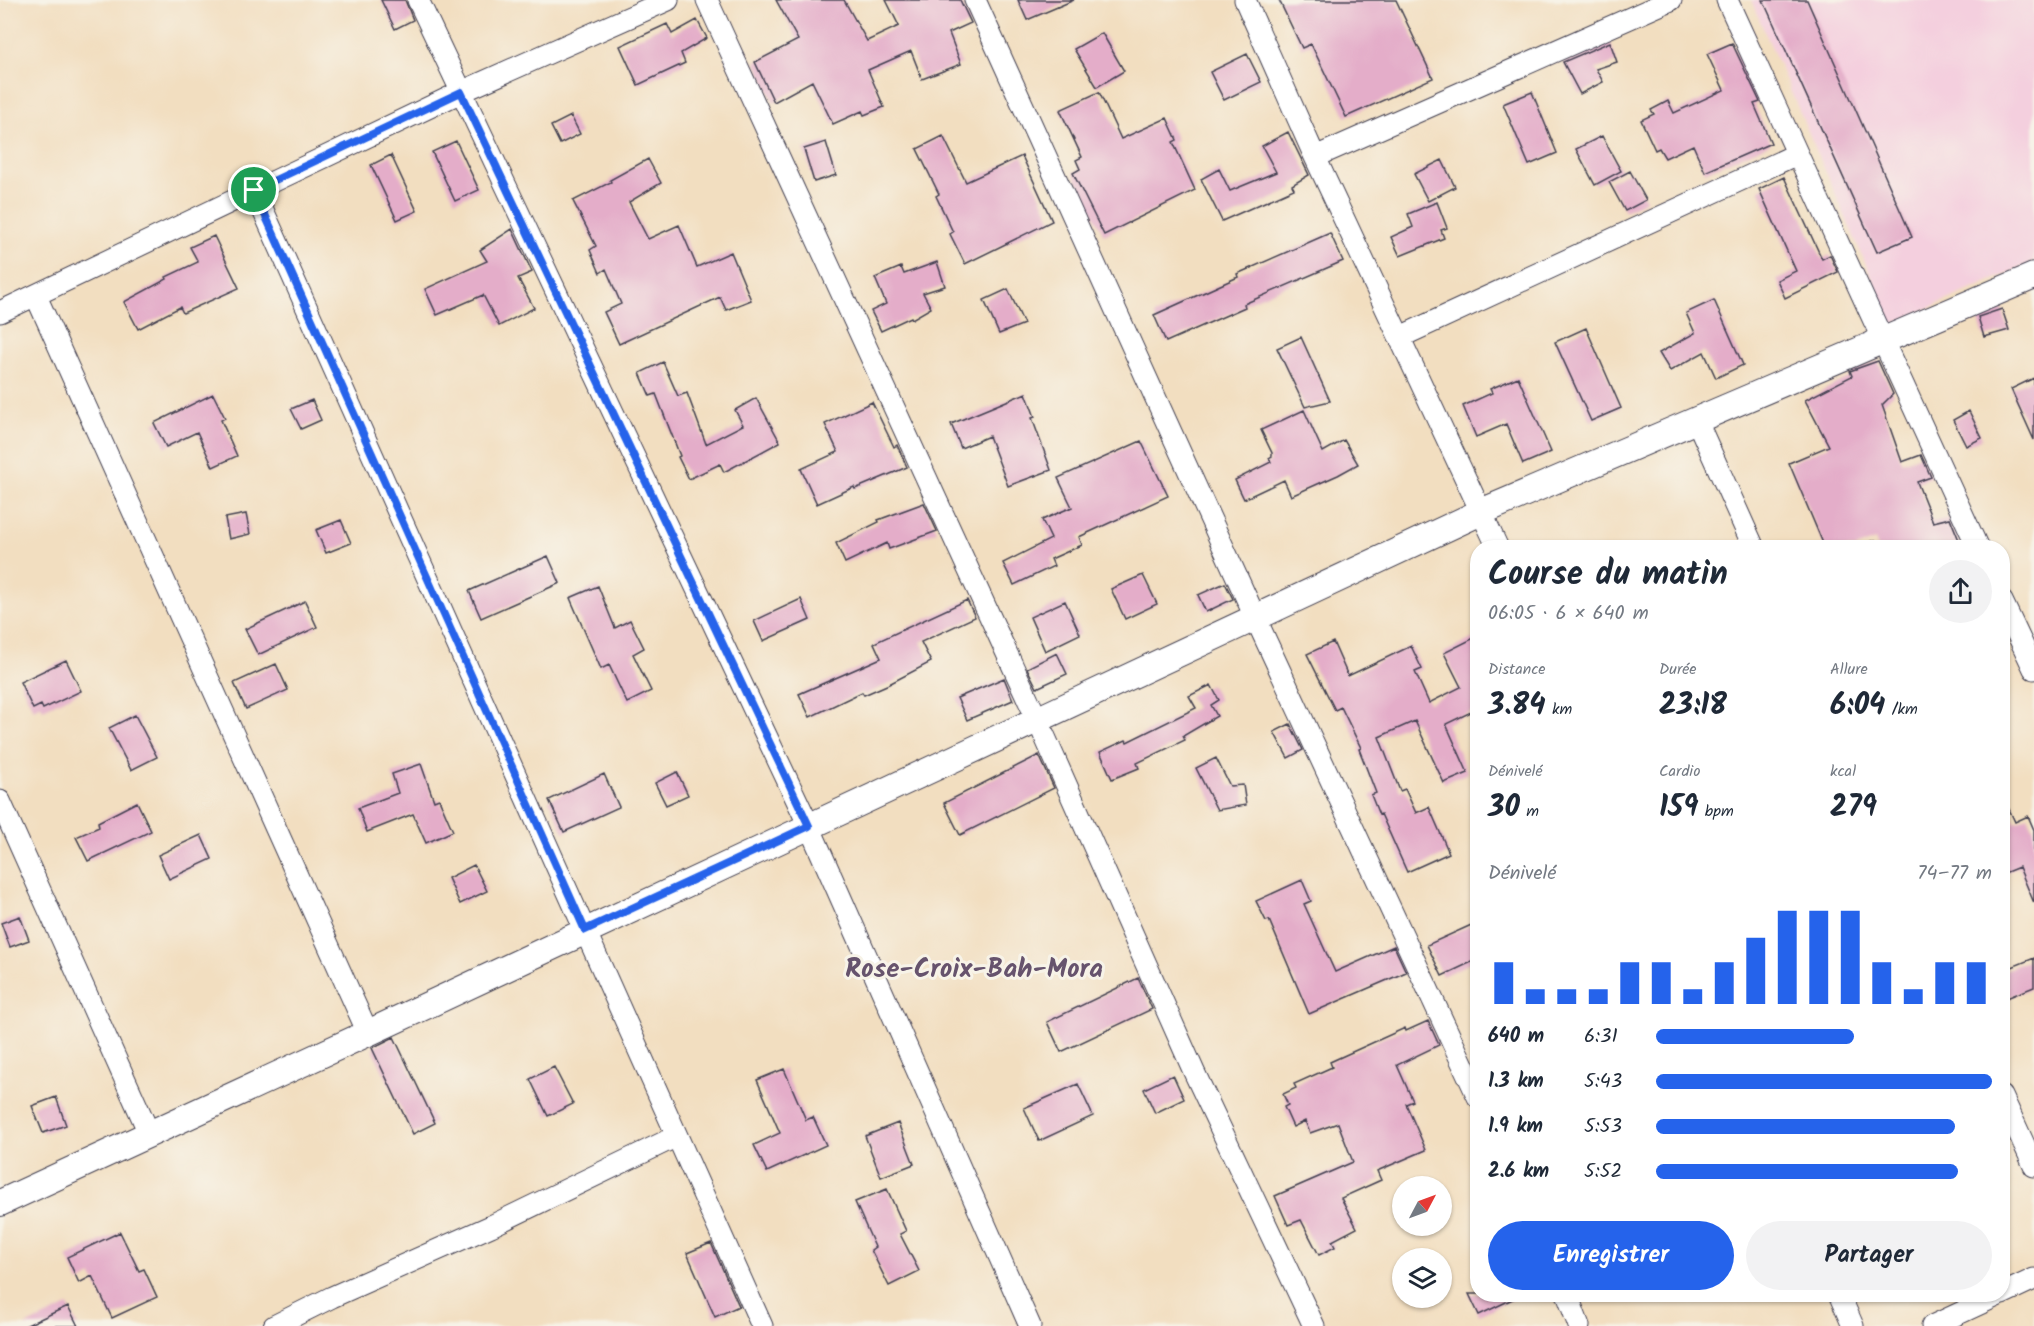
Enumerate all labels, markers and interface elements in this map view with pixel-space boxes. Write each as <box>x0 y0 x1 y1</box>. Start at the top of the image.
pin <box>228 164 279 215</box>
icon: arrive <box>237 173 270 206</box>
text: Course du matin <box>1488 549 1728 602</box>
button: share <box>1929 560 1992 623</box>
text: 06:05 · 6 × 640 m <box>1488 598 1649 630</box>
text: Distance <box>1488 657 1546 682</box>
text: Durée <box>1659 657 1697 682</box>
text: Allure <box>1830 657 1868 682</box>
text: 3.84 <box>1488 682 1546 730</box>
text: 23:18 <box>1659 682 1727 730</box>
text: 6:04 <box>1830 682 1885 730</box>
text: km <box>1546 697 1572 722</box>
text: /km <box>1885 697 1918 722</box>
text: Dénivelé <box>1488 759 1543 784</box>
text: Cardio <box>1659 759 1700 784</box>
text: kcal <box>1830 759 1856 784</box>
text: 30 <box>1488 784 1520 832</box>
text: 159 <box>1659 784 1698 832</box>
text: 279 <box>1830 784 1877 832</box>
text: m <box>1520 799 1539 824</box>
text: bpm <box>1698 799 1734 824</box>
text: Dénivelé <box>1488 858 1556 890</box>
text: 74–77 m <box>1917 858 1992 890</box>
district label: Rose-Croix-Bah-Mora <box>845 948 1103 991</box>
text: 640 m <box>1488 1021 1544 1053</box>
text: 6:31 <box>1584 1021 1618 1053</box>
text: 1.3 km <box>1488 1066 1544 1098</box>
text: 5:43 <box>1584 1066 1622 1098</box>
text: 1.9 km <box>1488 1111 1543 1143</box>
text: 5:53 <box>1584 1111 1622 1143</box>
text: 2.6 km <box>1488 1156 1549 1188</box>
text: 5:52 <box>1584 1156 1622 1188</box>
north arrow <box>1392 1176 1452 1236</box>
map controls <box>1392 1176 1452 1308</box>
button: Enregistrer <box>1488 1221 1734 1290</box>
button: Partager <box>1746 1221 1992 1290</box>
button: layers <box>1392 1248 1452 1308</box>

